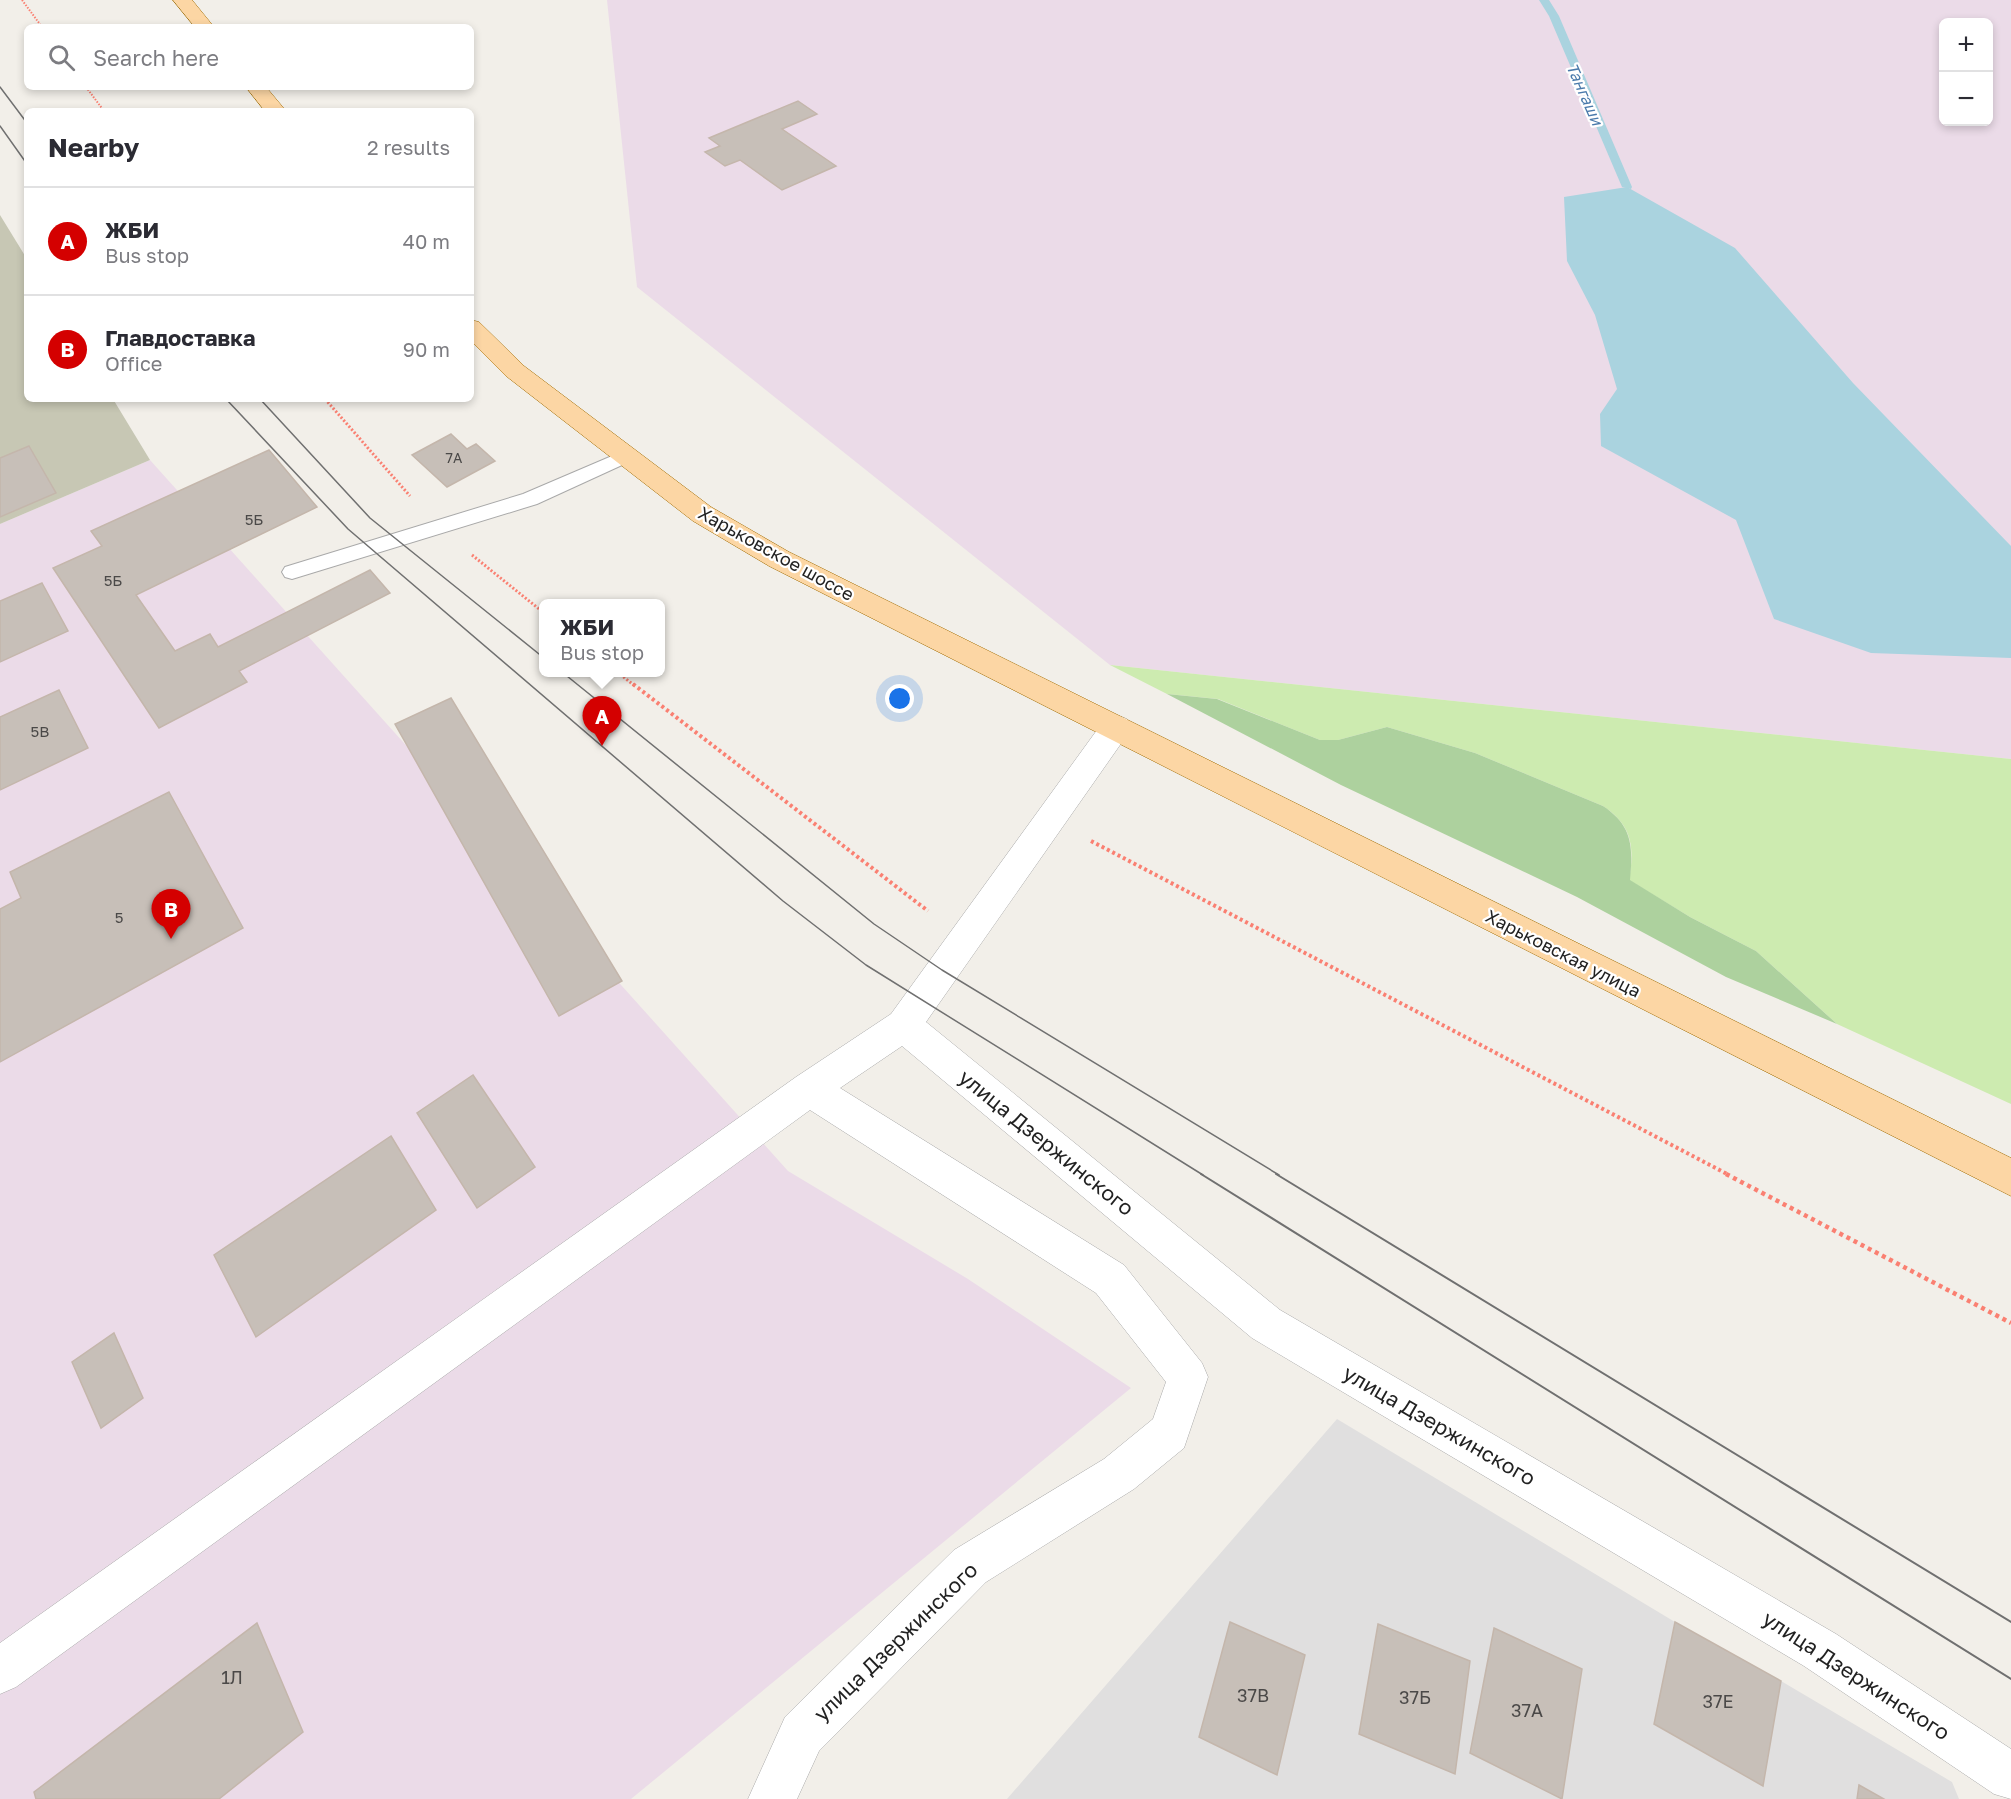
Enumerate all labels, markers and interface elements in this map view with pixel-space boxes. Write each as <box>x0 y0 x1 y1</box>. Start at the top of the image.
map controls <box>1939 18 1993 126</box>
button: + <box>1939 18 1993 72</box>
search box <box>24 24 474 90</box>
icon: search <box>45 41 78 74</box>
text: Search here <box>93 44 219 71</box>
water label: Тангаши <box>1562 60 1608 129</box>
button: − <box>1939 72 1993 126</box>
text: Nearby <box>48 132 139 163</box>
text: 2 results <box>367 135 450 159</box>
text: ЖБИ <box>105 216 159 243</box>
text: A <box>60 229 75 253</box>
text: 40 m <box>403 229 450 253</box>
text: Bus stop <box>105 243 189 267</box>
text: Главдоставка <box>105 324 256 351</box>
text: B <box>60 337 75 361</box>
text: 90 m <box>403 337 450 361</box>
text: Office <box>105 351 162 375</box>
house number: 7А <box>446 449 463 466</box>
street label: Харьковское шоссе <box>695 501 858 605</box>
house number: 5Б <box>245 510 263 528</box>
house number: 5Б <box>104 571 122 589</box>
popup <box>539 599 665 677</box>
text: ЖБИ <box>560 613 614 640</box>
text: Bus stop <box>560 640 644 664</box>
your location <box>885 684 914 713</box>
pin: A <box>582 696 622 746</box>
house number: 5В <box>31 722 49 740</box>
pin: B <box>152 890 190 939</box>
street label: Харьковская улица <box>1482 904 1645 1002</box>
house number: 5 <box>115 908 123 926</box>
street label: улица Дзержинского <box>954 1064 1139 1221</box>
street label: улица Дзержинского <box>1339 1359 1540 1491</box>
street label: улица Дзержинского <box>808 1556 983 1726</box>
street label: улица Дзержинского <box>1758 1605 1955 1745</box>
house number: 1Л <box>221 1666 243 1688</box>
house number: 37В <box>1237 1684 1269 1706</box>
house number: 37Б <box>1399 1686 1431 1708</box>
house number: 37Е <box>1702 1690 1734 1712</box>
house number: 37А <box>1511 1699 1543 1721</box>

